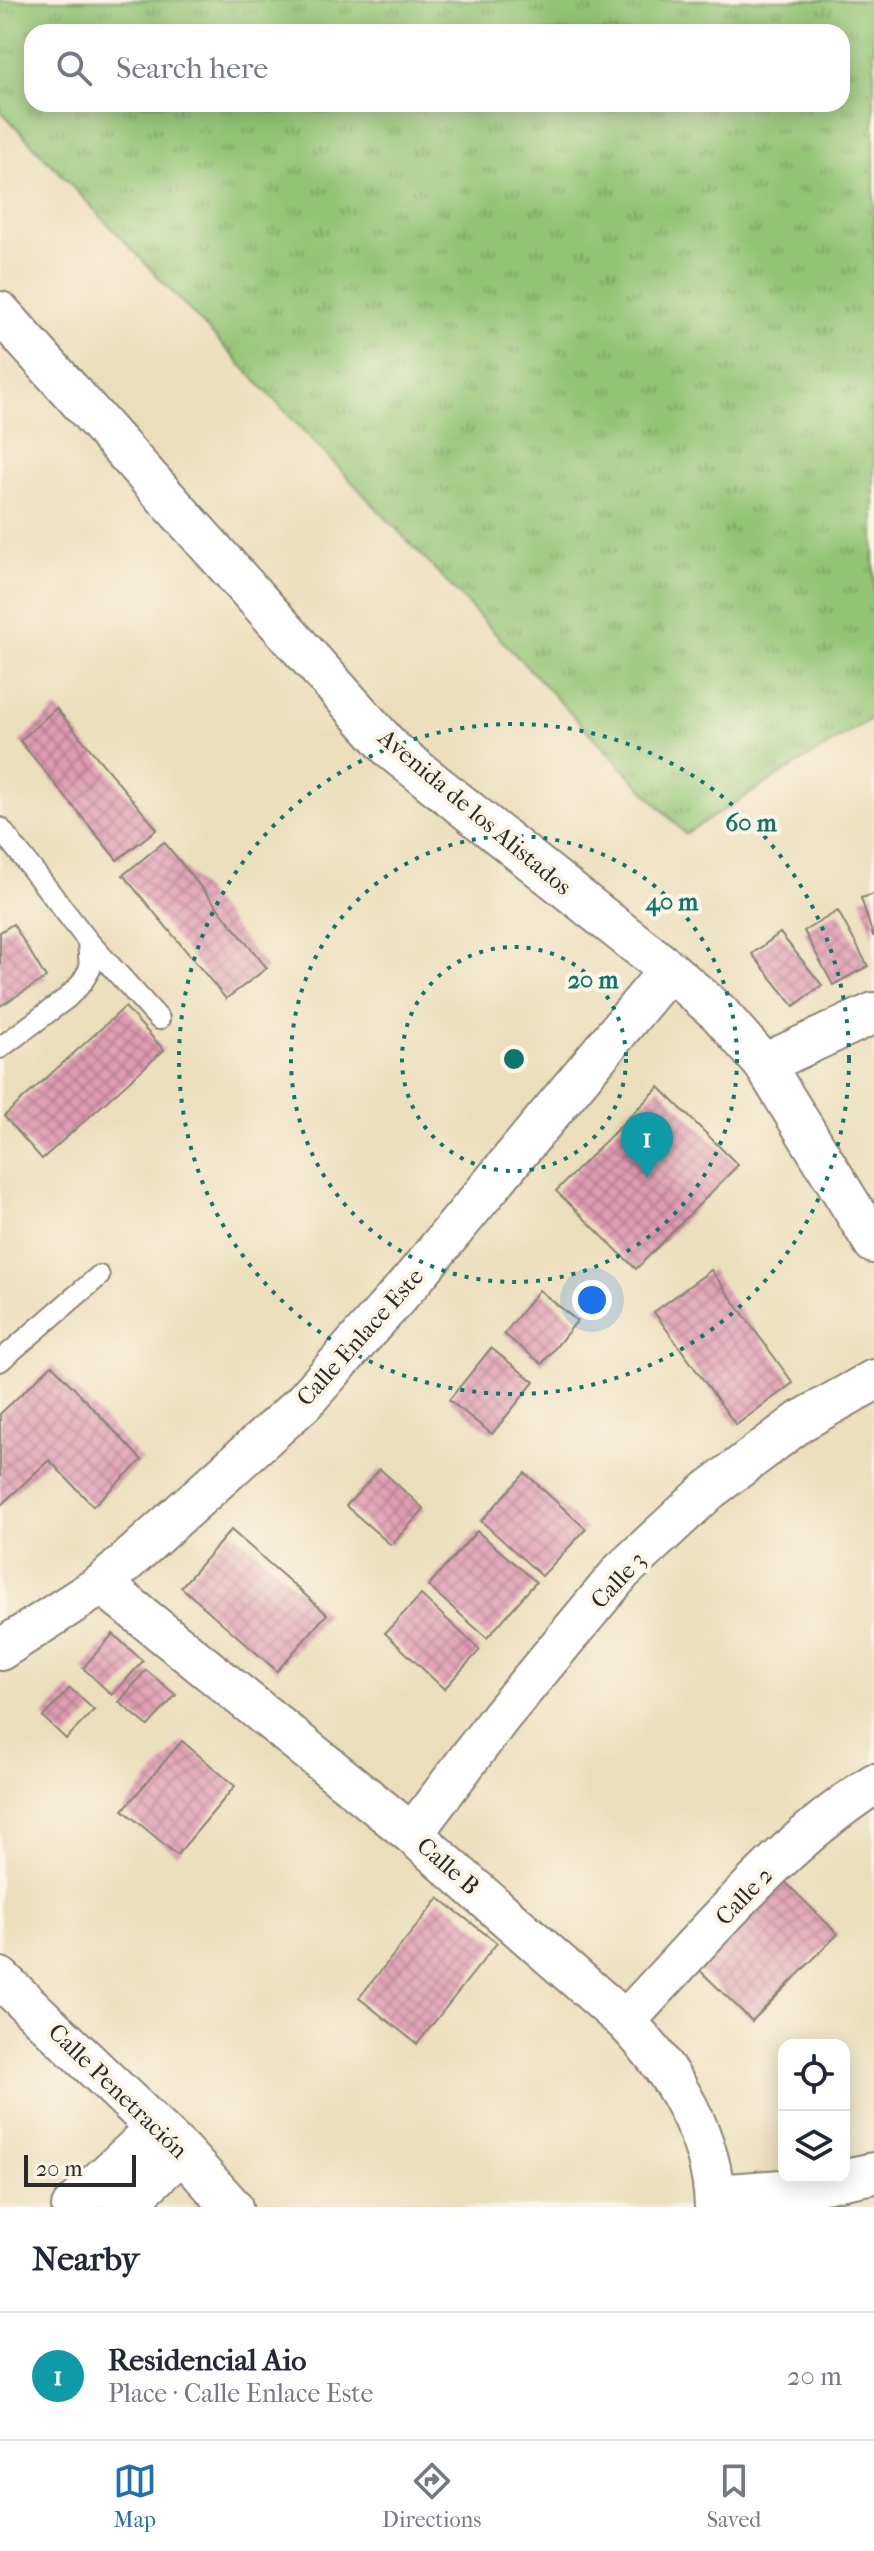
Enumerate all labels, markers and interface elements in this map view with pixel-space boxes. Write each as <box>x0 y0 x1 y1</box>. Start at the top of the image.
search box <box>24 24 850 112</box>
icon: search <box>52 46 96 90</box>
text: Search here <box>116 51 268 86</box>
street label: Avenida de los Alistados <box>372 722 577 901</box>
text: 60 m <box>725 809 778 837</box>
text: 40 m <box>645 888 699 917</box>
text: 20 m <box>568 966 619 994</box>
centre of rings <box>500 1045 528 1073</box>
pin: 1 <box>621 1112 673 1178</box>
street label: Calle Enlace Este <box>291 1262 429 1411</box>
your location <box>572 1280 612 1320</box>
street label: Calle 3 <box>585 1546 651 1614</box>
street label: Calle B <box>411 1831 485 1901</box>
street label: Calle 2 <box>710 1861 778 1931</box>
street label: Calle Penetración <box>43 2018 193 2164</box>
map controls <box>778 2039 850 2183</box>
button: locate <box>778 2039 850 2111</box>
button: layers <box>778 2111 850 2183</box>
scale bar <box>24 2151 136 2187</box>
text: 20 m <box>36 2156 82 2182</box>
text: Nearby <box>32 2239 139 2279</box>
text: Residencial Aio <box>108 2343 306 2378</box>
text: 1 <box>53 2361 63 2392</box>
text: 20 m <box>787 2361 842 2392</box>
text: Place · Calle Enlace Este <box>108 2378 373 2409</box>
tab: Map <box>113 2459 157 2533</box>
tab: Directions <box>382 2459 481 2533</box>
tab: Saved <box>707 2459 761 2533</box>

